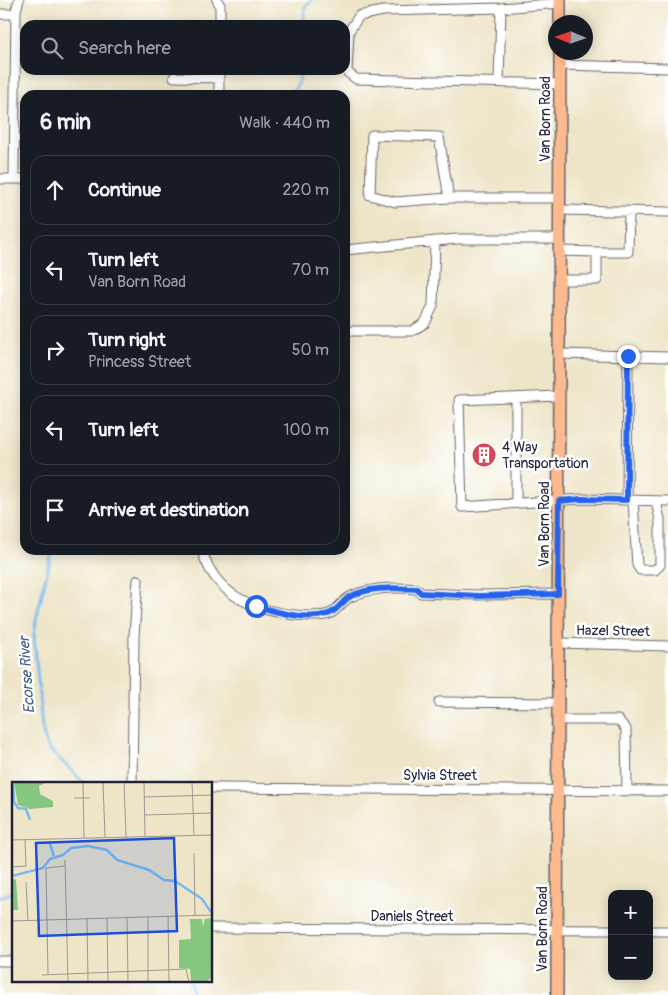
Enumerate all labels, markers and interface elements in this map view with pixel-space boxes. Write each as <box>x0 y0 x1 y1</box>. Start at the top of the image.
north arrow <box>548 15 593 60</box>
search box <box>20 20 350 75</box>
icon: search <box>38 34 66 62</box>
text: Search here <box>78 36 171 60</box>
street label: Van Born Road <box>537 76 554 162</box>
text: 6 min <box>40 109 91 136</box>
text: Walk · 440 m <box>239 113 330 133</box>
icon: ahead <box>41 176 69 204</box>
text: Continue <box>88 178 161 202</box>
text: 220 m <box>283 180 329 200</box>
text: Turn left <box>88 248 158 272</box>
icon: left <box>41 256 69 284</box>
text: 70 m <box>292 260 329 280</box>
text: Van Born Road <box>88 272 186 292</box>
text: Turn right <box>88 328 166 352</box>
icon: right <box>41 336 69 364</box>
text: 50 m <box>292 340 329 360</box>
route end <box>617 345 640 368</box>
text: Princess Street <box>88 352 191 372</box>
icon: left <box>41 416 69 444</box>
text: Turn left <box>88 418 158 442</box>
text: 100 m <box>283 420 329 440</box>
place label: 4 Way Transportation <box>502 439 589 472</box>
building icon: 4 Way Transportation <box>471 442 497 468</box>
street label: Van Born Road <box>536 481 553 567</box>
icon: arrive <box>41 496 69 524</box>
text: Arrive at destination <box>88 498 249 522</box>
route start <box>245 595 268 618</box>
street label: Hazel Street <box>576 622 650 640</box>
water label: Ecorse River <box>15 634 39 714</box>
street label: Sylvia Street <box>403 767 477 784</box>
inset map <box>12 782 212 982</box>
street label: Van Born Road <box>534 886 551 972</box>
map controls <box>608 890 653 980</box>
button: + <box>608 890 653 935</box>
street label: Daniels Street <box>371 908 454 925</box>
button: − <box>608 935 653 980</box>

